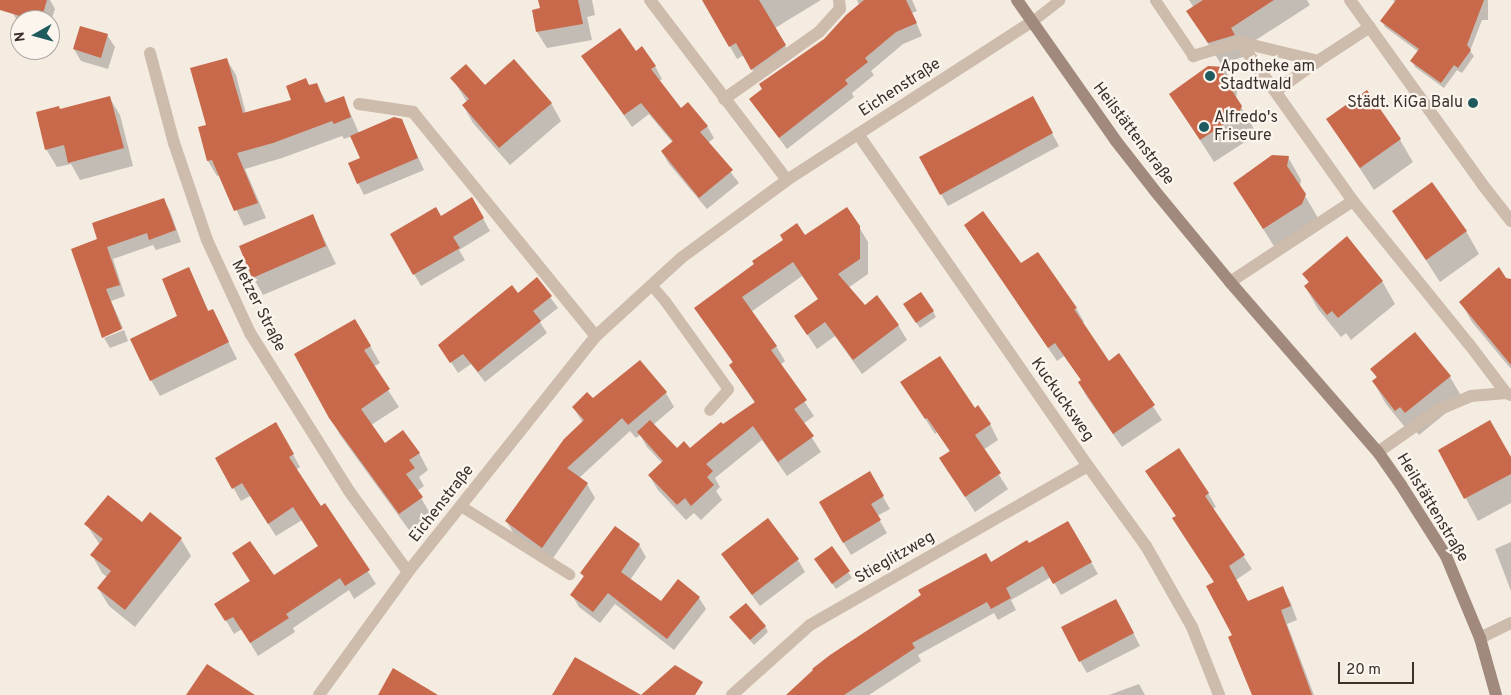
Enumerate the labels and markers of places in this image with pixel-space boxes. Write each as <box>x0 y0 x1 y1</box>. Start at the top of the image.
place label: Apotheke am Stadtwald <box>1220 57 1315 95</box>
marker: Apotheke am Stadtwald <box>1204 70 1216 82</box>
place label: Städt. KiGa Balu <box>1347 93 1463 113</box>
marker: Städt. KiGa Balu <box>1467 97 1479 109</box>
place label: Alfredo's Friseure <box>1214 108 1278 146</box>
marker: Alfredo's Friseure <box>1198 121 1210 133</box>

